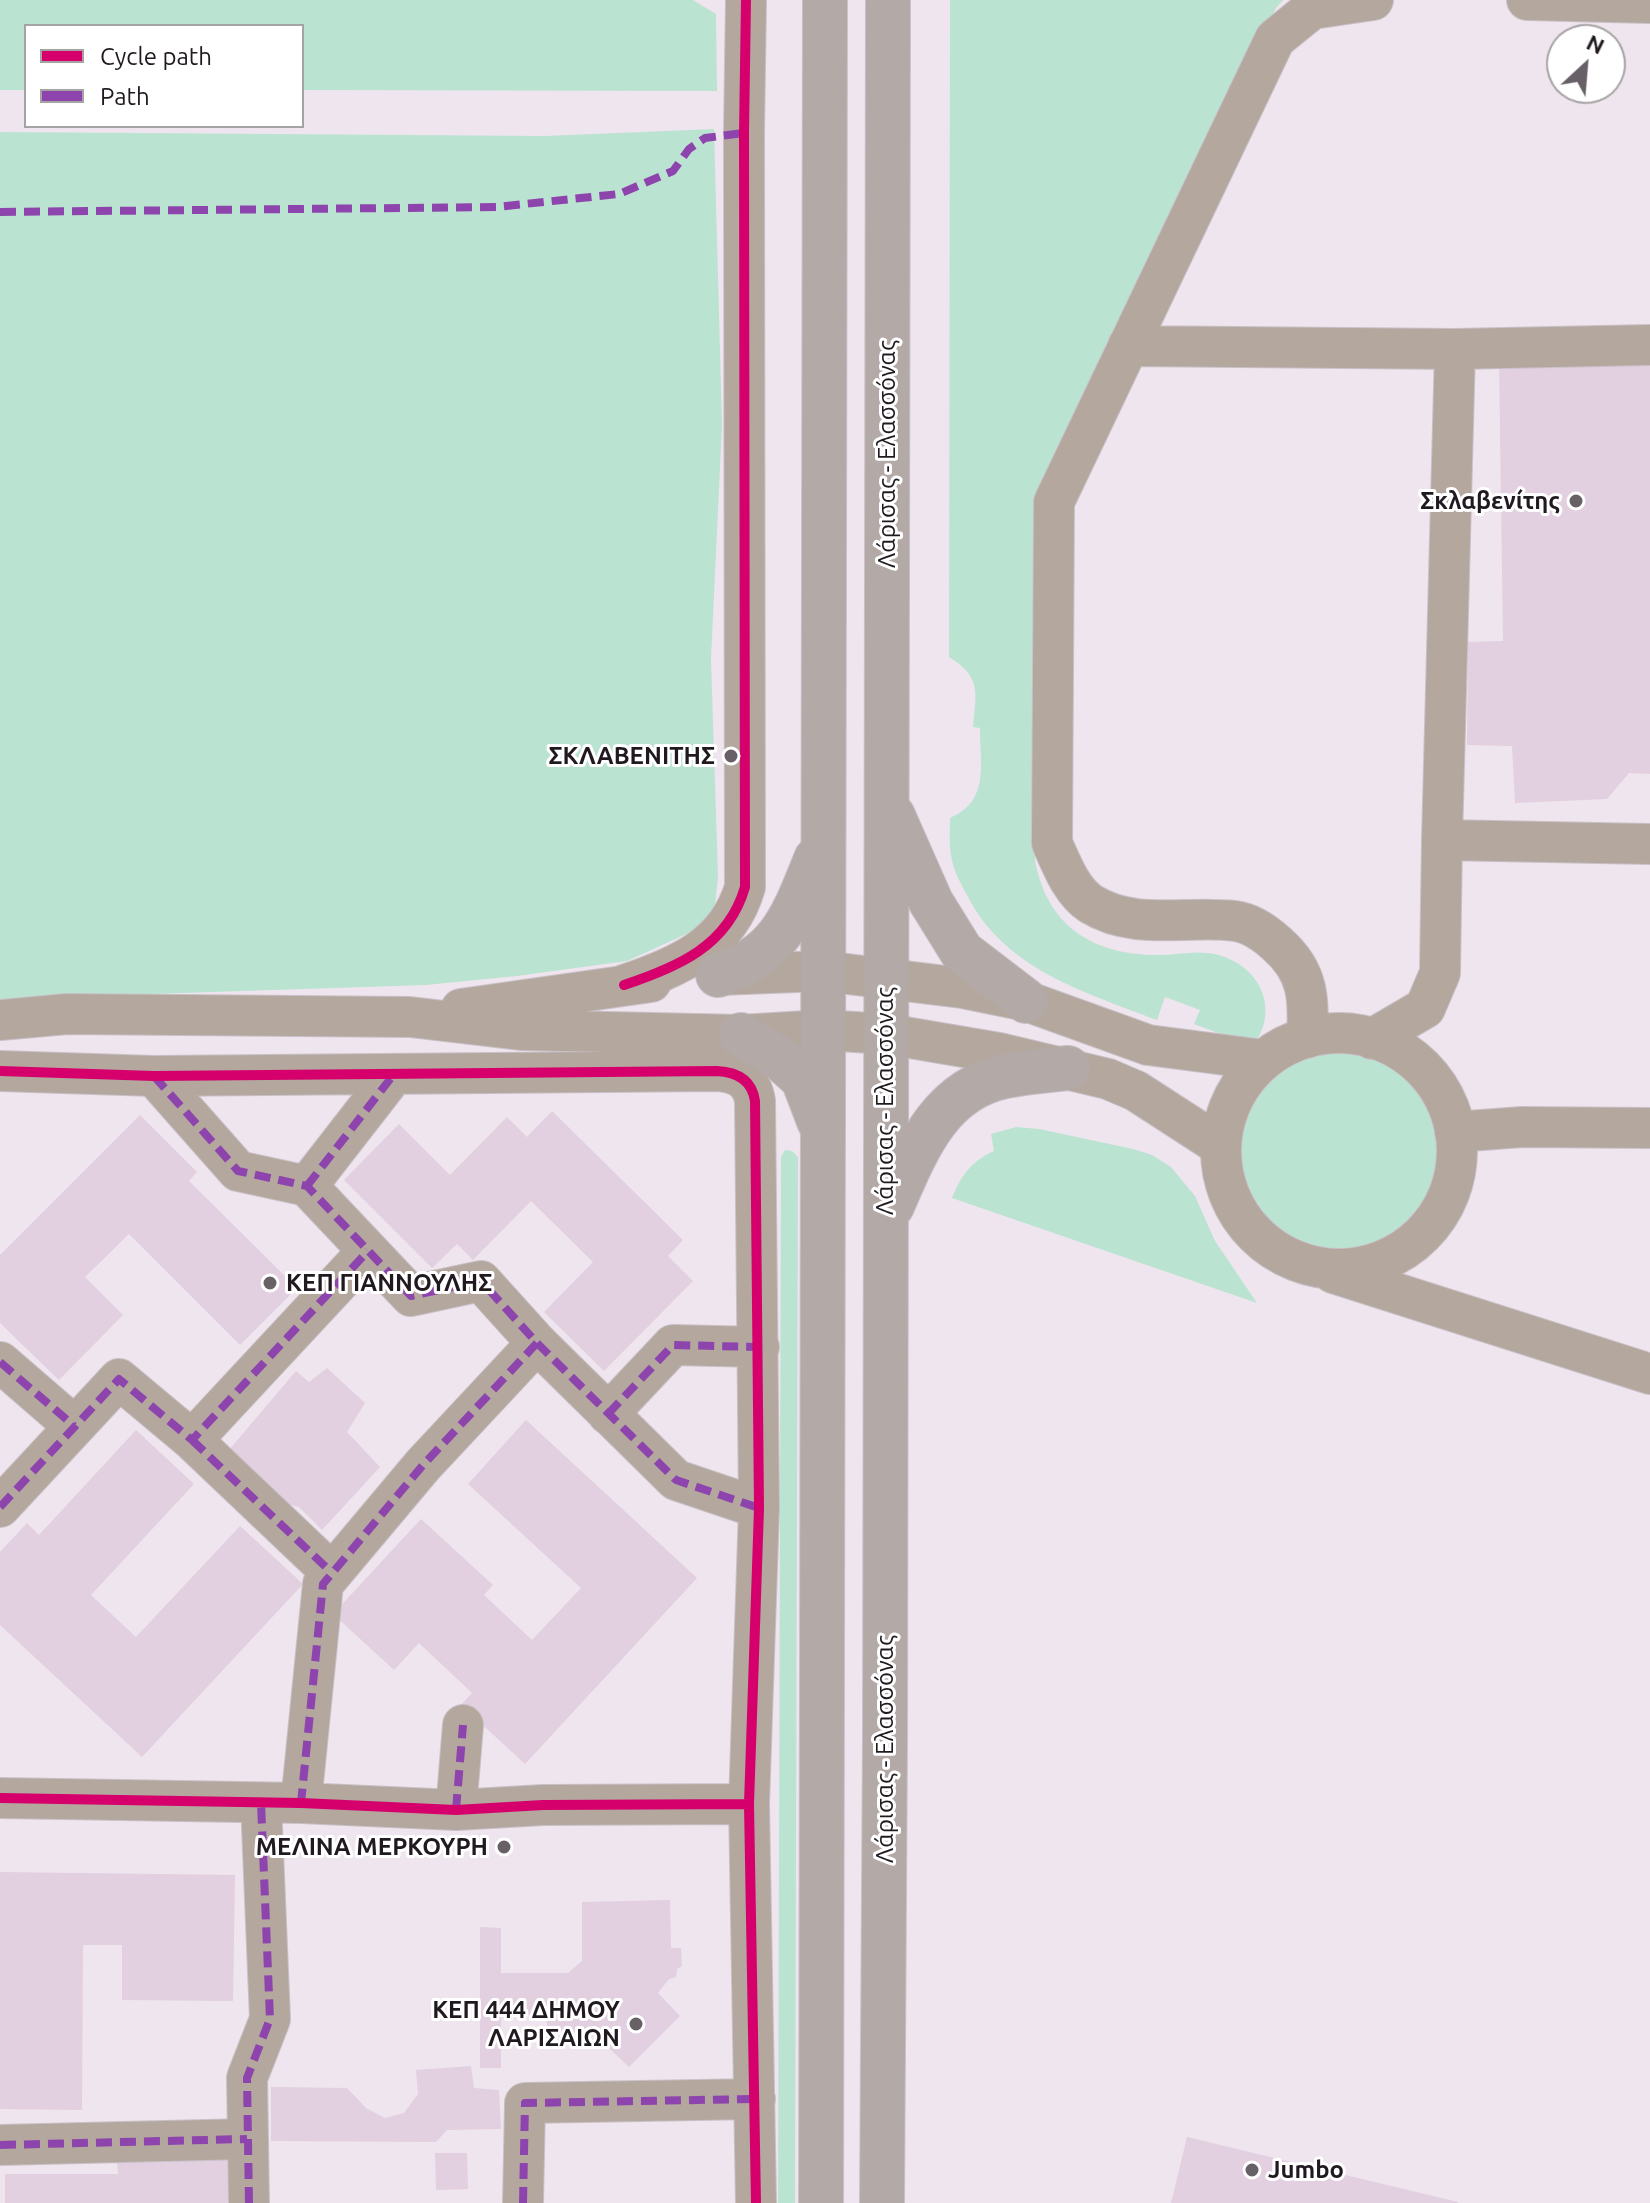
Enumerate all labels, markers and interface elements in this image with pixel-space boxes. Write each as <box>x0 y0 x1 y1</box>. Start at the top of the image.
legend <box>24 24 304 128</box>
north arrow <box>1546 24 1626 104</box>
text: N <box>1583 29 1609 59</box>
text: Cycle path <box>100 43 212 70</box>
text: Path <box>100 83 150 110</box>
street label: Λάρισας - Ελασσόνας <box>873 340 901 568</box>
place label: Σκλαβενίτης <box>1420 487 1560 515</box>
marker: Σκλαβενίτης <box>1567 492 1585 510</box>
place label: ΣΚΛΑΒΕΝΙΤΗΣ <box>548 742 715 770</box>
marker: ΣΚΛΑΒΕΝΙΤΗΣ <box>722 747 740 765</box>
street label: Λάρισας - Ελασσόνας <box>871 987 899 1215</box>
place label: ΚΕΠ ΓΙΑΝΝΟΥΛΗΣ <box>286 1269 492 1297</box>
marker: ΚΕΠ ΓΙΑΝΝΟΥΛΗΣ <box>261 1274 279 1292</box>
street label: Λάρισας - Ελασσόνας <box>871 1635 899 1863</box>
place label: ΜΕΛΙΝΑ ΜΕΡΚΟΥΡΗ <box>256 1833 488 1861</box>
marker: ΜΕΛΙΝΑ ΜΕΡΚΟΥΡΗ <box>495 1838 513 1856</box>
place label: ΚΕΠ 444 ΔΗΜΟΥ ΛΑΡΙΣΑΙΩΝ <box>432 1996 620 2052</box>
marker: ΚΕΠ 444 ΔΗΜΟΥ ΛΑΡΙΣΑΙΩΝ <box>627 2015 645 2033</box>
place label: Jumbo <box>1268 2156 1344 2184</box>
marker: Jumbo <box>1243 2161 1261 2179</box>

